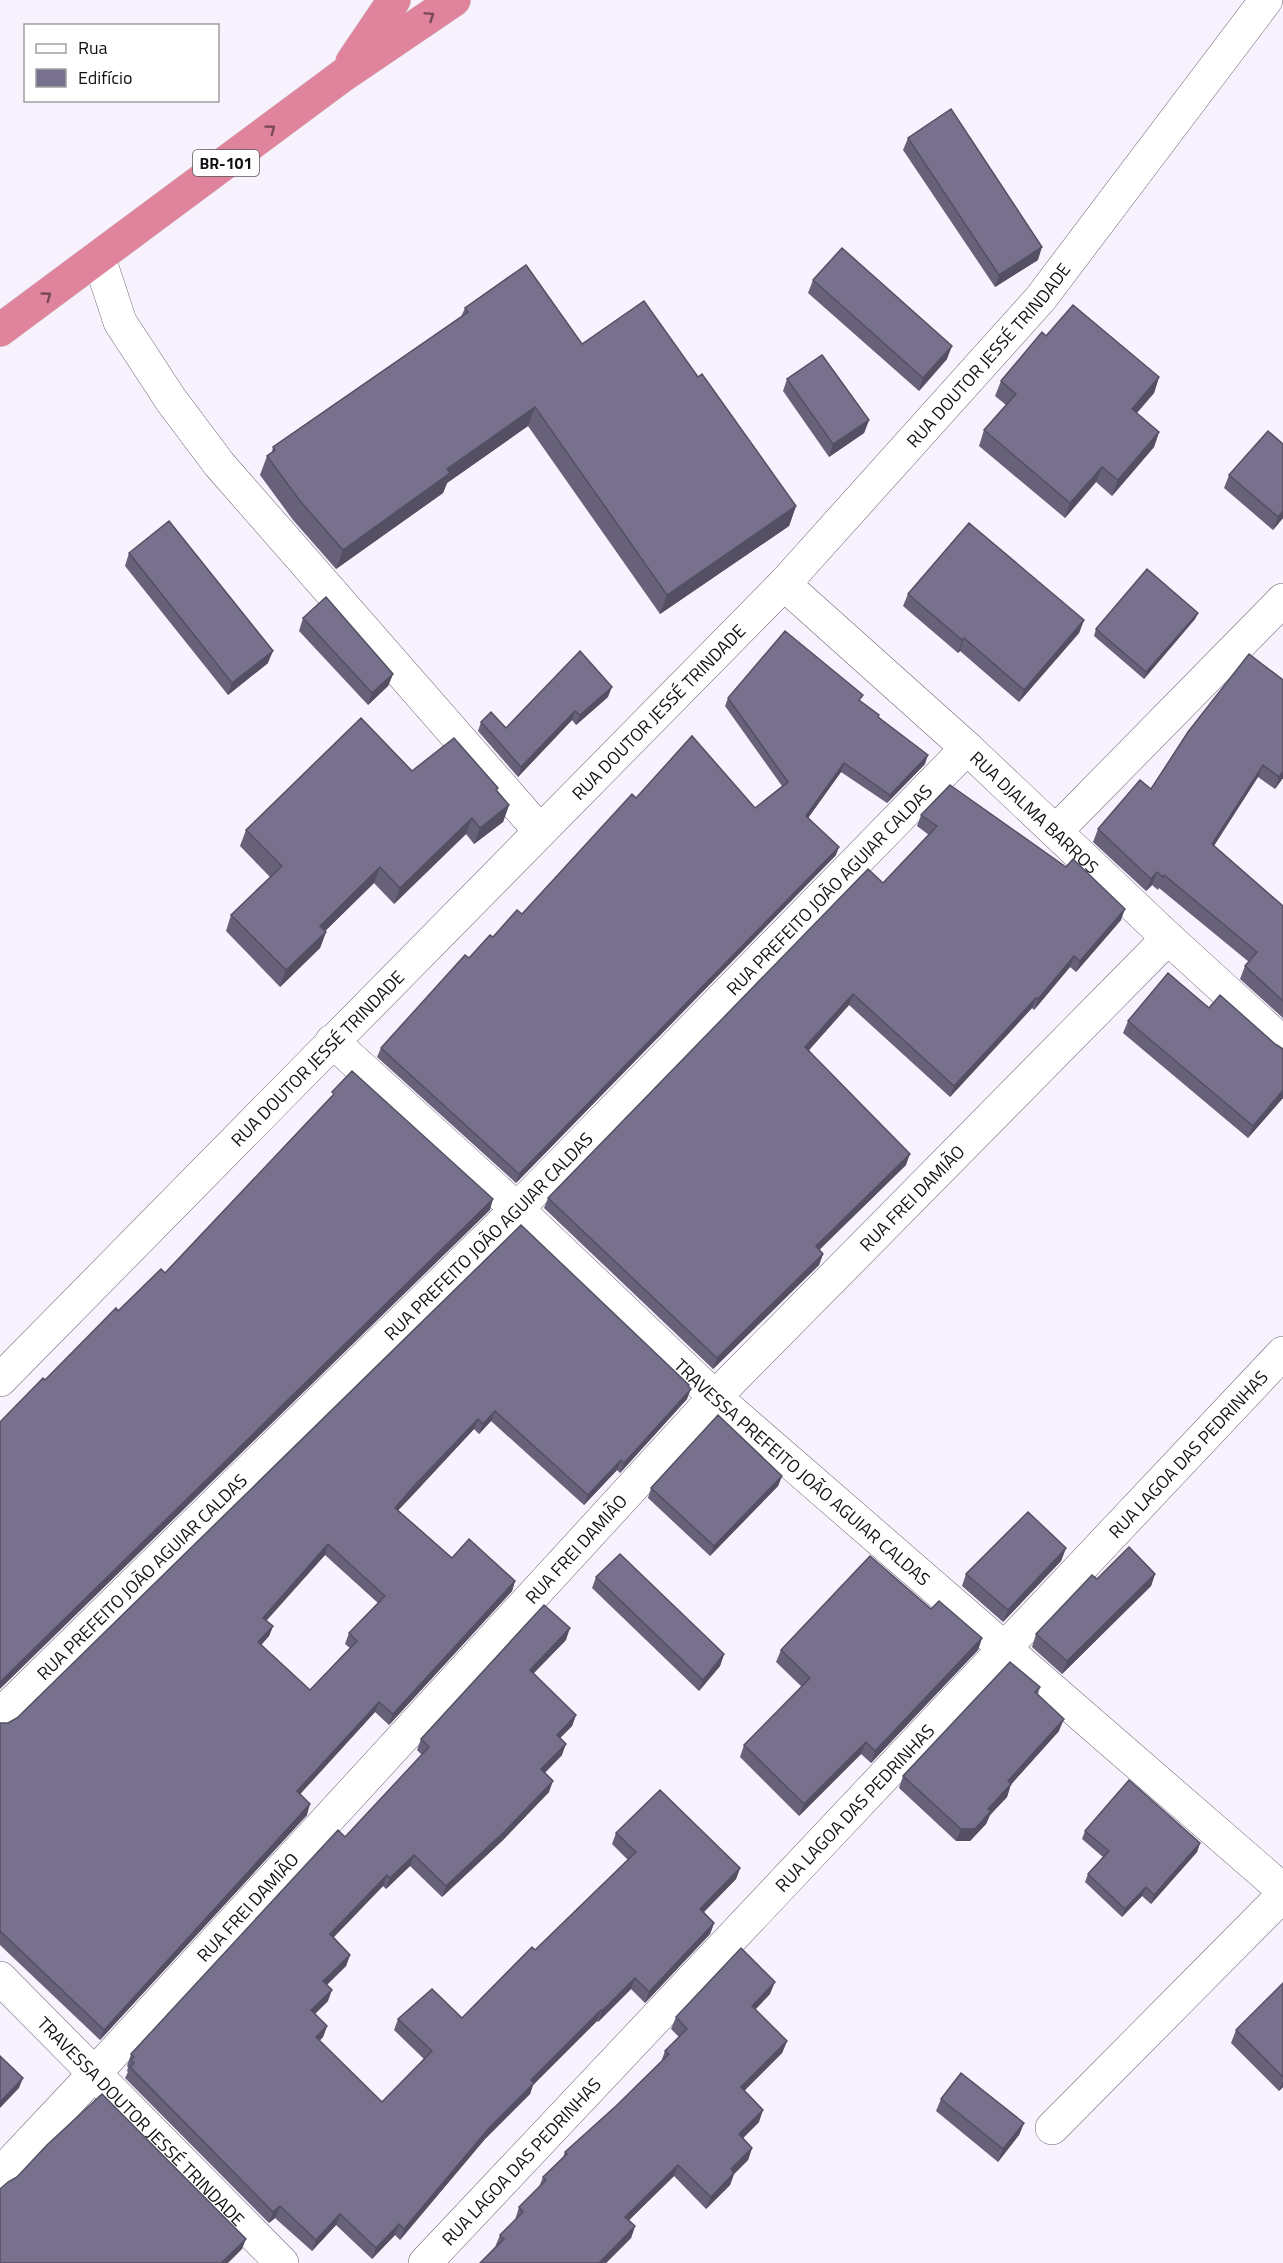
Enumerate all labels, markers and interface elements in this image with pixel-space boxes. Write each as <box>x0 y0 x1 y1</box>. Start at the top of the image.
one-way arrow <box>424 12 434 24</box>
legend <box>24 24 219 102</box>
text: Rua <box>78 34 108 61</box>
text: Edifício <box>78 64 132 91</box>
one-way arrow <box>264 126 275 137</box>
road number: BR-101 <box>193 150 259 176</box>
street label: RUA DOUTOR JESSÉ TRINDADE <box>899 257 1077 453</box>
one-way arrow <box>41 292 52 303</box>
street label: RUA DOUTOR JESSÉ TRINDADE <box>565 617 751 806</box>
street label: RUA DJALMA BARROS <box>964 744 1105 880</box>
street label: RUA PREFEITO JOÃO AGUIAR CALDAS <box>720 778 938 1001</box>
street label: RUA DOUTOR JESSÉ TRINDADE <box>224 964 410 1152</box>
street label: RUA PREFEITO JOÃO AGUIAR CALDAS <box>377 1126 599 1346</box>
street label: RUA FREI DAMIÃO <box>853 1138 971 1257</box>
street label: TRAVESSA PREFEITO JOÃO AGUIAR CALDAS <box>668 1352 937 1592</box>
street label: RUA LAGOA DAS PEDRINHAS <box>1102 1364 1274 1544</box>
street label: RUA PREFEITO JOÃO AGUIAR CALDAS <box>30 1467 253 1686</box>
street label: RUA FREI DAMIÃO <box>518 1488 633 1610</box>
street label: RUA LAGOA DAS PEDRINHAS <box>768 1717 940 1898</box>
street label: RUA FREI DAMIÃO <box>190 1846 305 1968</box>
street label: TRAVESSA DOUTOR JESSÉ TRINDADE <box>31 2010 251 2232</box>
street label: RUA LAGOA DAS PEDRINHAS <box>435 2071 607 2251</box>

